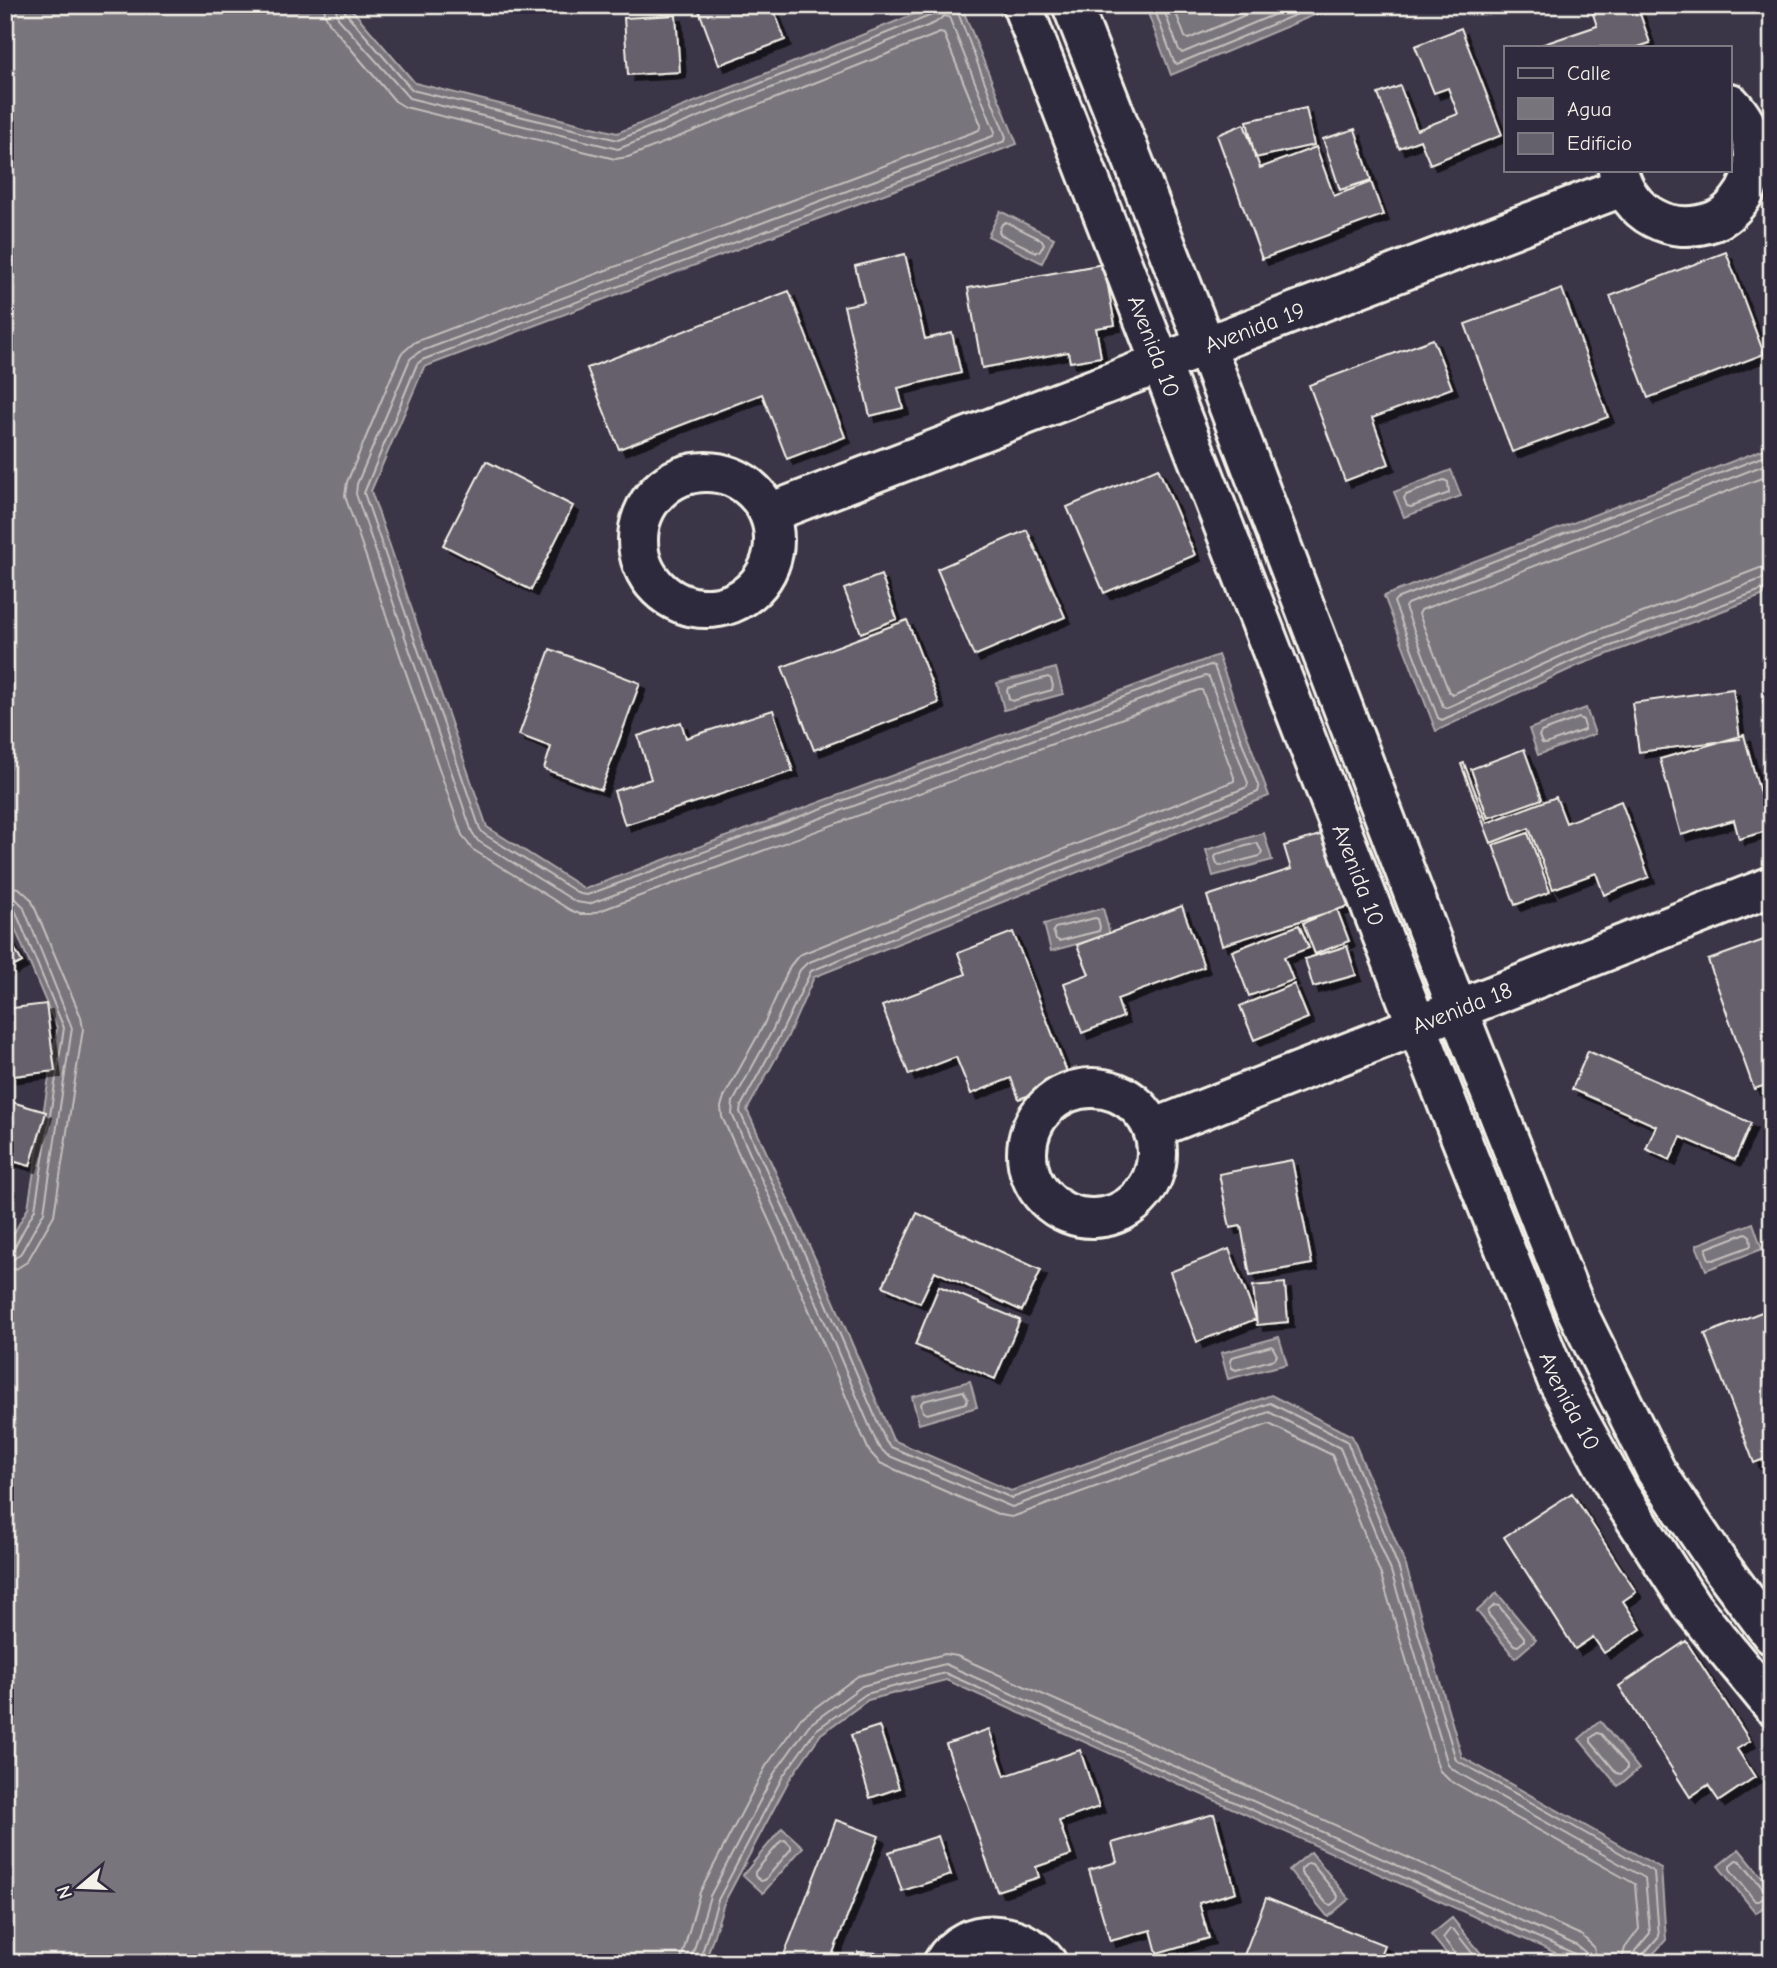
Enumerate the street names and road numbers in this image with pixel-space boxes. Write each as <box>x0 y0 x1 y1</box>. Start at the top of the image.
street label: Avenida 10 <box>1122 292 1186 401</box>
street label: Avenida 19 <box>1201 296 1309 359</box>
street label: Avenida 10 <box>1327 820 1391 930</box>
street label: Avenida 18 <box>1408 976 1516 1039</box>
street label: Avenida 10 <box>1534 1348 1606 1455</box>

